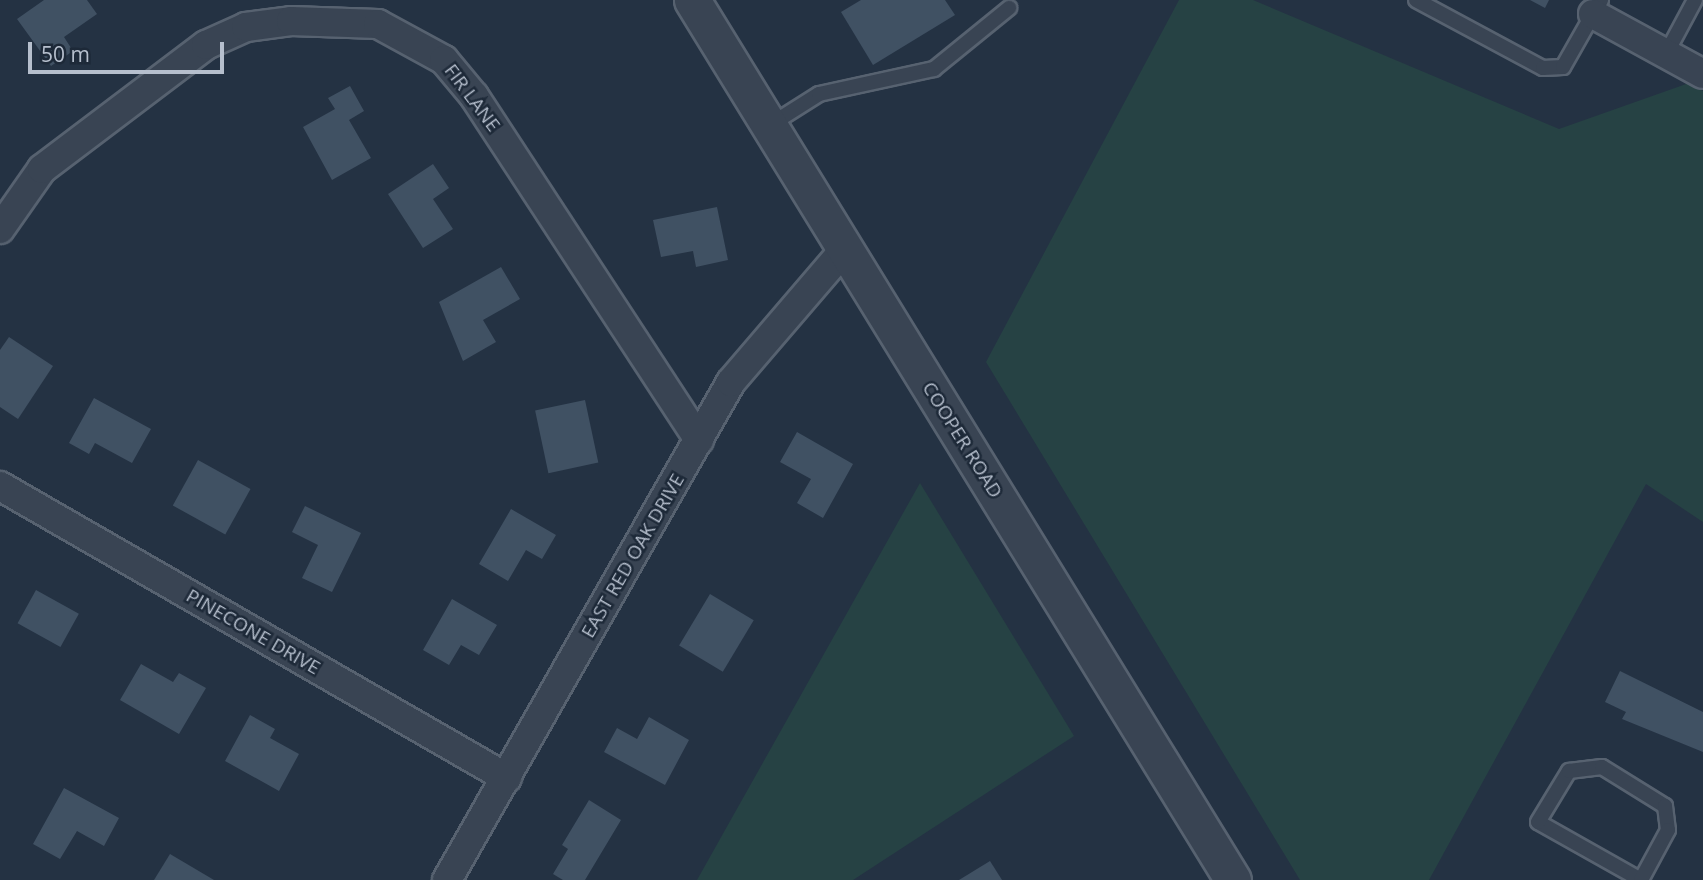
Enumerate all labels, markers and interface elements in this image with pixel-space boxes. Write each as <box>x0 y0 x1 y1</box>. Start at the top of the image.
scale bar <box>32 28 228 72</box>
text: 50 m <box>41 40 90 68</box>
street label: FIR LANE <box>439 60 505 136</box>
street label: COOPER ROAD <box>917 378 1007 502</box>
street label: EAST RED OAK DRIVE <box>577 470 689 642</box>
street label: PINECONE DRIVE <box>182 584 324 680</box>

